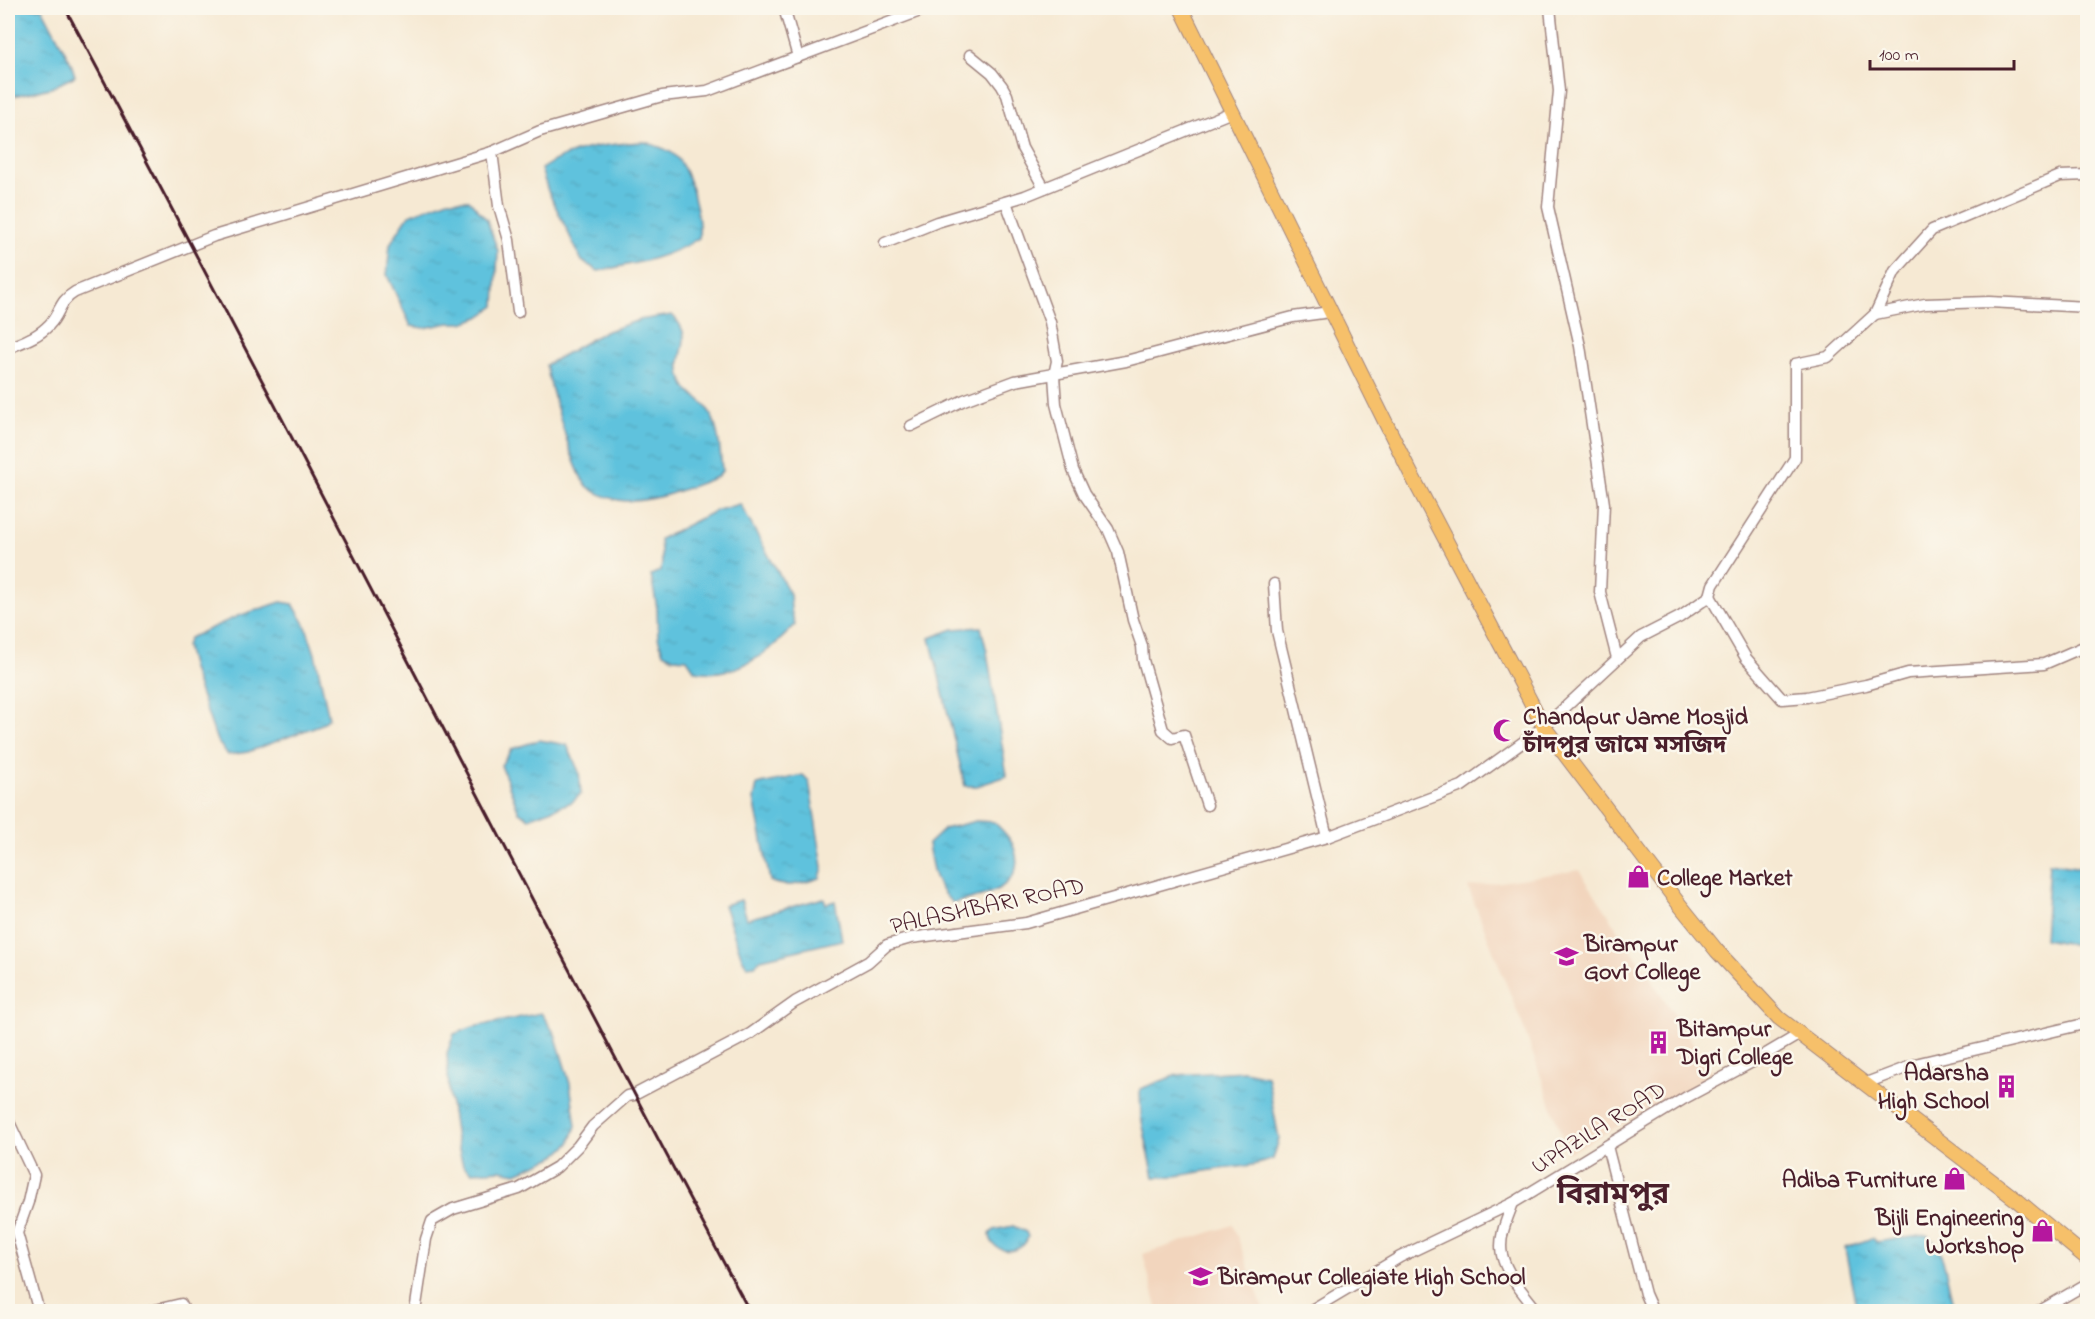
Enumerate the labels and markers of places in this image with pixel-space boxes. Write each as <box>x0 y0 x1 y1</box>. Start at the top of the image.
place label: Chandpur Jame Mosjid চাঁদপুর জামে মসজিদ <box>1522 701 1748 764</box>
mosque icon: Chandpur Jame Mosjid চাঁদপুর জামে মসজিদ <box>1492 717 1518 743</box>
place label: College Market <box>1657 862 1794 898</box>
shop icon: College Market <box>1626 864 1652 890</box>
place label: Birampur Govt College <box>1583 928 1701 992</box>
school or university icon: Birampur Govt College <box>1553 944 1579 970</box>
place label: Bitampur Digri College <box>1676 1013 1794 1077</box>
building icon: Bitampur Digri College <box>1646 1029 1672 1055</box>
place label: Adarsha High School <box>1878 1057 1989 1121</box>
building icon: Adarsha High School <box>1994 1073 2020 1099</box>
place label: Adiba Furniture <box>1782 1164 1938 1199</box>
shop icon: Adiba Furniture <box>1942 1166 1968 1192</box>
place label: Bijli Engineering Workshop <box>1874 1202 2024 1265</box>
shop icon: Bijli Engineering Workshop <box>2029 1218 2055 1244</box>
place label: Birampur Collegiate High School <box>1217 1261 1526 1297</box>
school or university icon: Birampur Collegiate High School <box>1187 1263 1213 1289</box>

